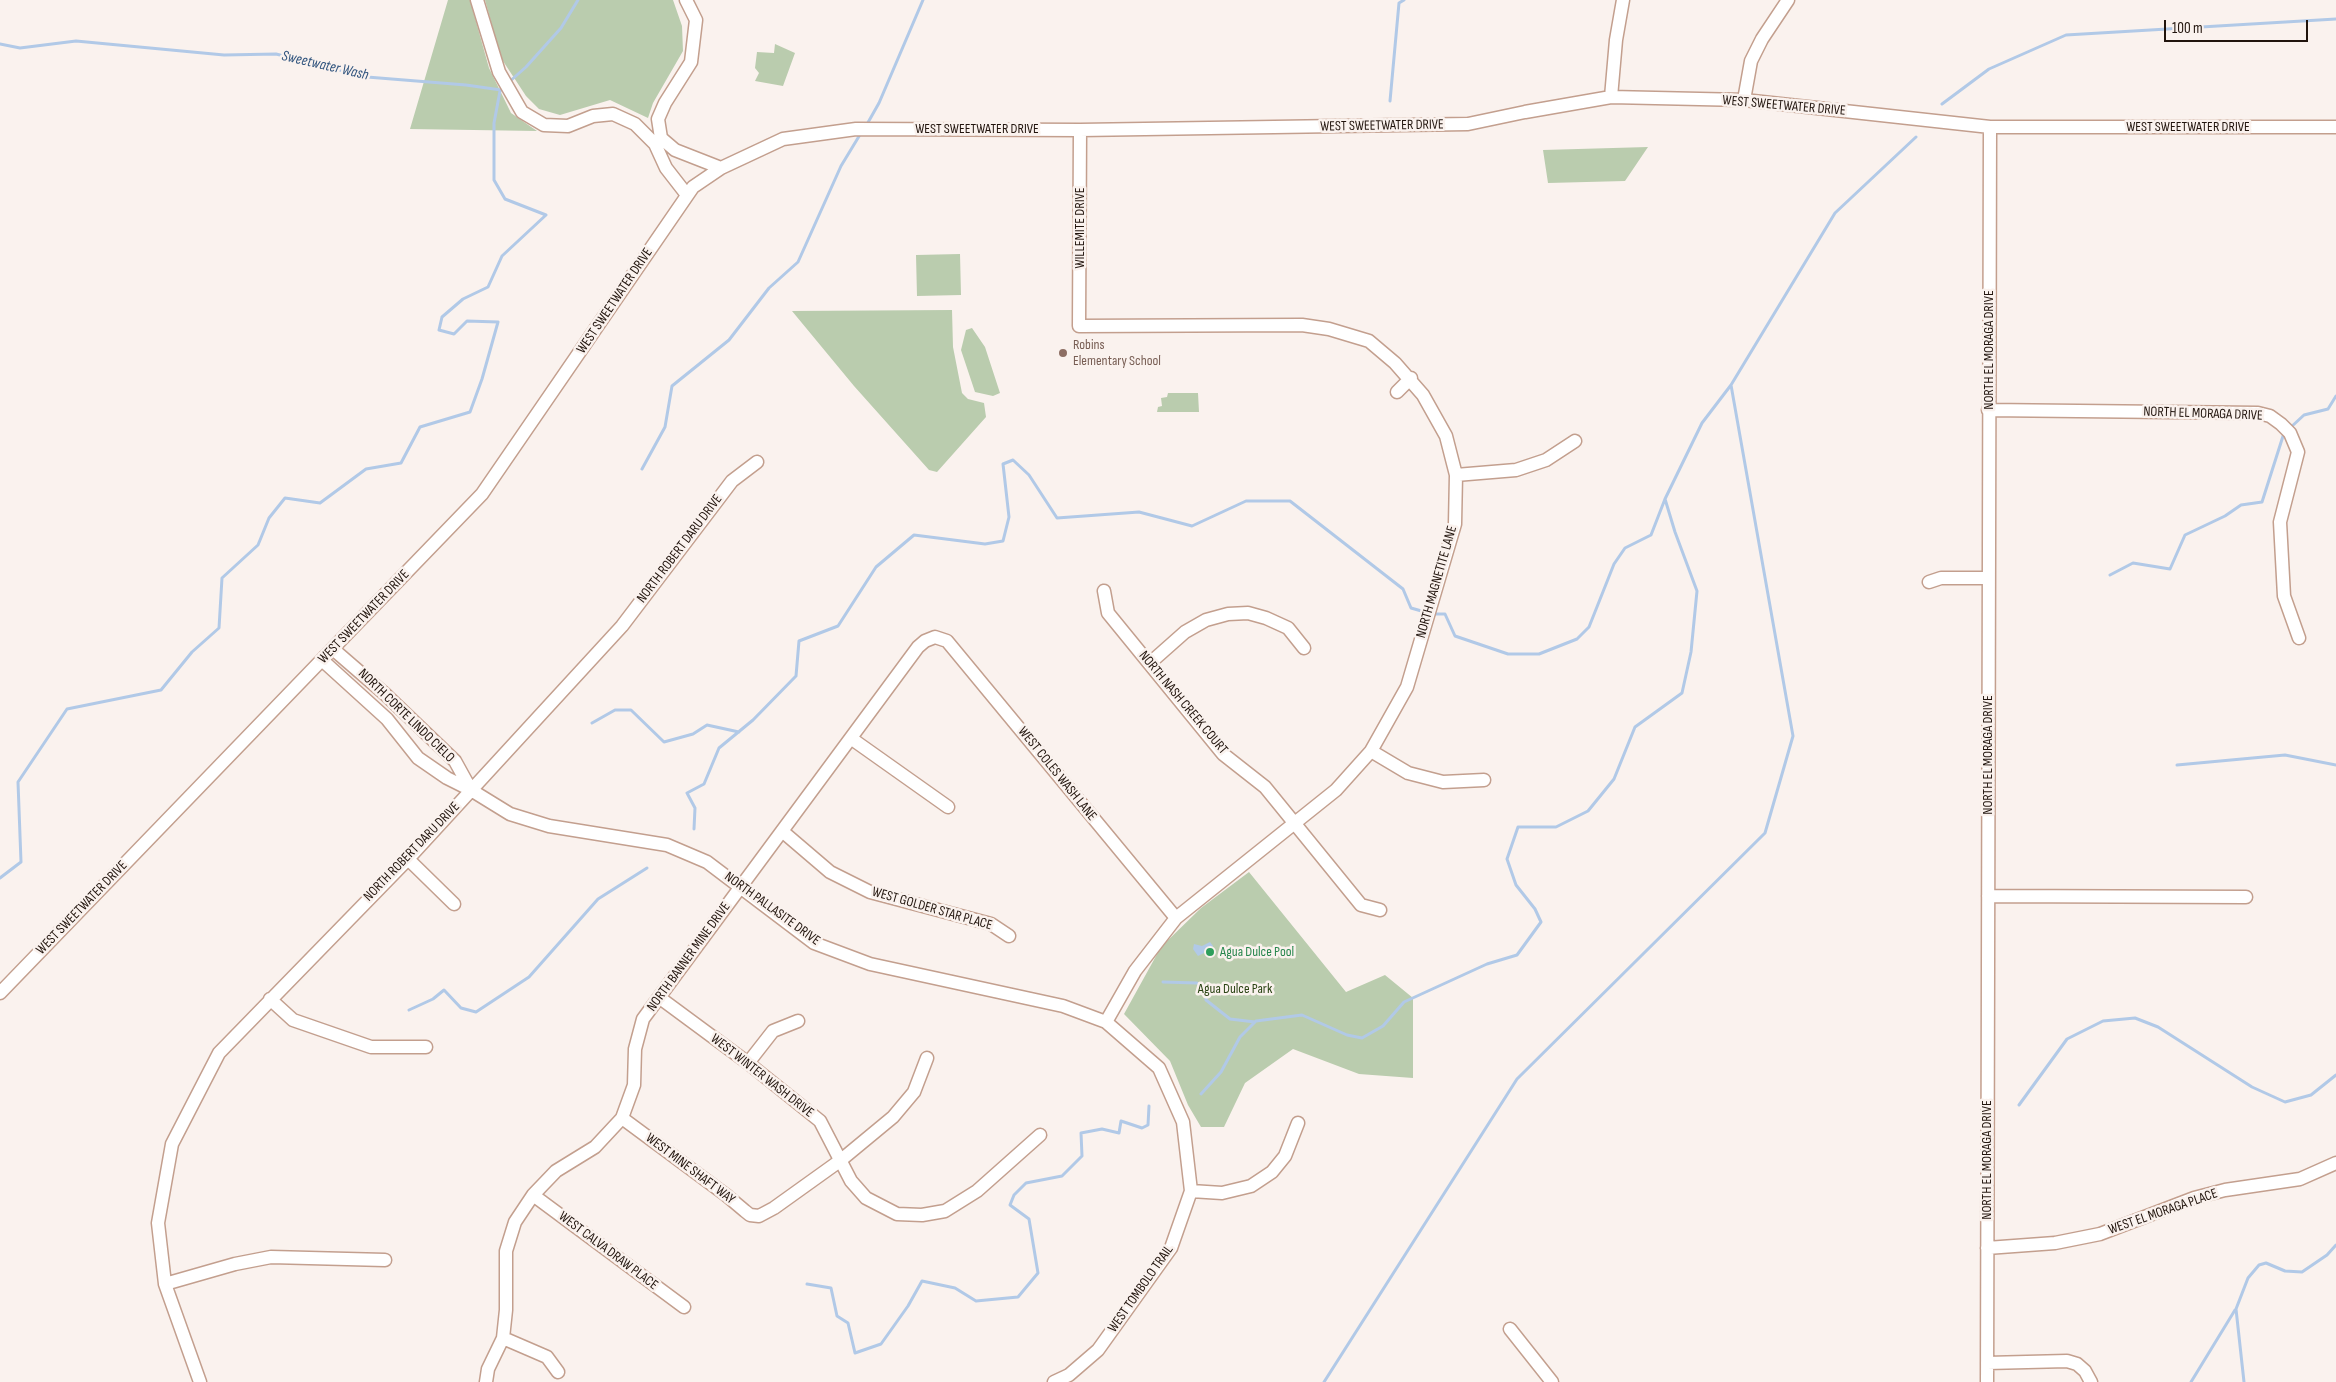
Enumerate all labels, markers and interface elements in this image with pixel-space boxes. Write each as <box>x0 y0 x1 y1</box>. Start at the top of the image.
scale bar <box>2166 10 2310 42</box>
text: 100 m <box>2172 19 2203 38</box>
water label: Sweetwater Wash <box>280 47 370 85</box>
street label: WEST SWEETWATER DRIVE <box>1722 92 1846 120</box>
street label: WEST SWEETWATER DRIVE <box>1320 117 1444 135</box>
street label: WEST SWEETWATER DRIVE <box>2126 119 2250 135</box>
street label: WEST SWEETWATER DRIVE <box>915 121 1039 137</box>
street label: WILLEMITE DRIVE <box>1072 187 1088 269</box>
street label: WEST SWEETWATER DRIVE <box>573 245 657 357</box>
street label: NORTH EL MORAGA DRIVE <box>1981 290 1997 410</box>
place label: Robins Elementary School <box>1073 337 1161 370</box>
marker: Robins Elementary School <box>1057 347 1069 359</box>
street label: NORTH EL MORAGA DRIVE <box>2143 404 2263 424</box>
street label: NORTH ROBERT DARU DRIVE <box>634 492 726 606</box>
street label: NORTH MAGNETITE LANE <box>1413 524 1461 640</box>
street label: WEST SWEETWATER DRIVE <box>315 567 413 667</box>
street label: NORTH NASH CREEK COURT <box>1135 648 1231 758</box>
street label: NORTH CORTE LINDO CIELO <box>354 666 458 766</box>
street label: NORTH EL MORAGA DRIVE <box>1980 695 1996 815</box>
street label: WEST COLES WASH LANE <box>1014 724 1100 824</box>
street label: NORTH ROBERT DARU DRIVE <box>360 799 464 905</box>
street label: WEST SWEETWATER DRIVE <box>33 858 131 958</box>
street label: NORTH PALLASITE DRIVE <box>721 869 823 949</box>
street label: WEST GOLDER STAR PLACE <box>870 884 994 934</box>
street label: NORTH BANNER MINE DRIVE <box>644 899 734 1015</box>
place label: Agua Dulce Pool <box>1220 944 1294 960</box>
marker: Agua Dulce Pool <box>1204 946 1216 958</box>
park label: Agua Dulce Park <box>1198 981 1272 997</box>
street label: WEST WINTER WASH DRIVE <box>707 1031 817 1121</box>
street label: NORTH EL MORAGA DRIVE <box>1979 1100 1995 1220</box>
street label: WEST MINE SHAFT WAY <box>642 1130 738 1208</box>
street label: WEST EL MORAGA PLACE <box>2106 1185 2220 1239</box>
street label: WEST CALVA DRAW PLACE <box>555 1208 661 1294</box>
street label: WEST TOMBOLO TRAIL <box>1105 1242 1177 1336</box>

